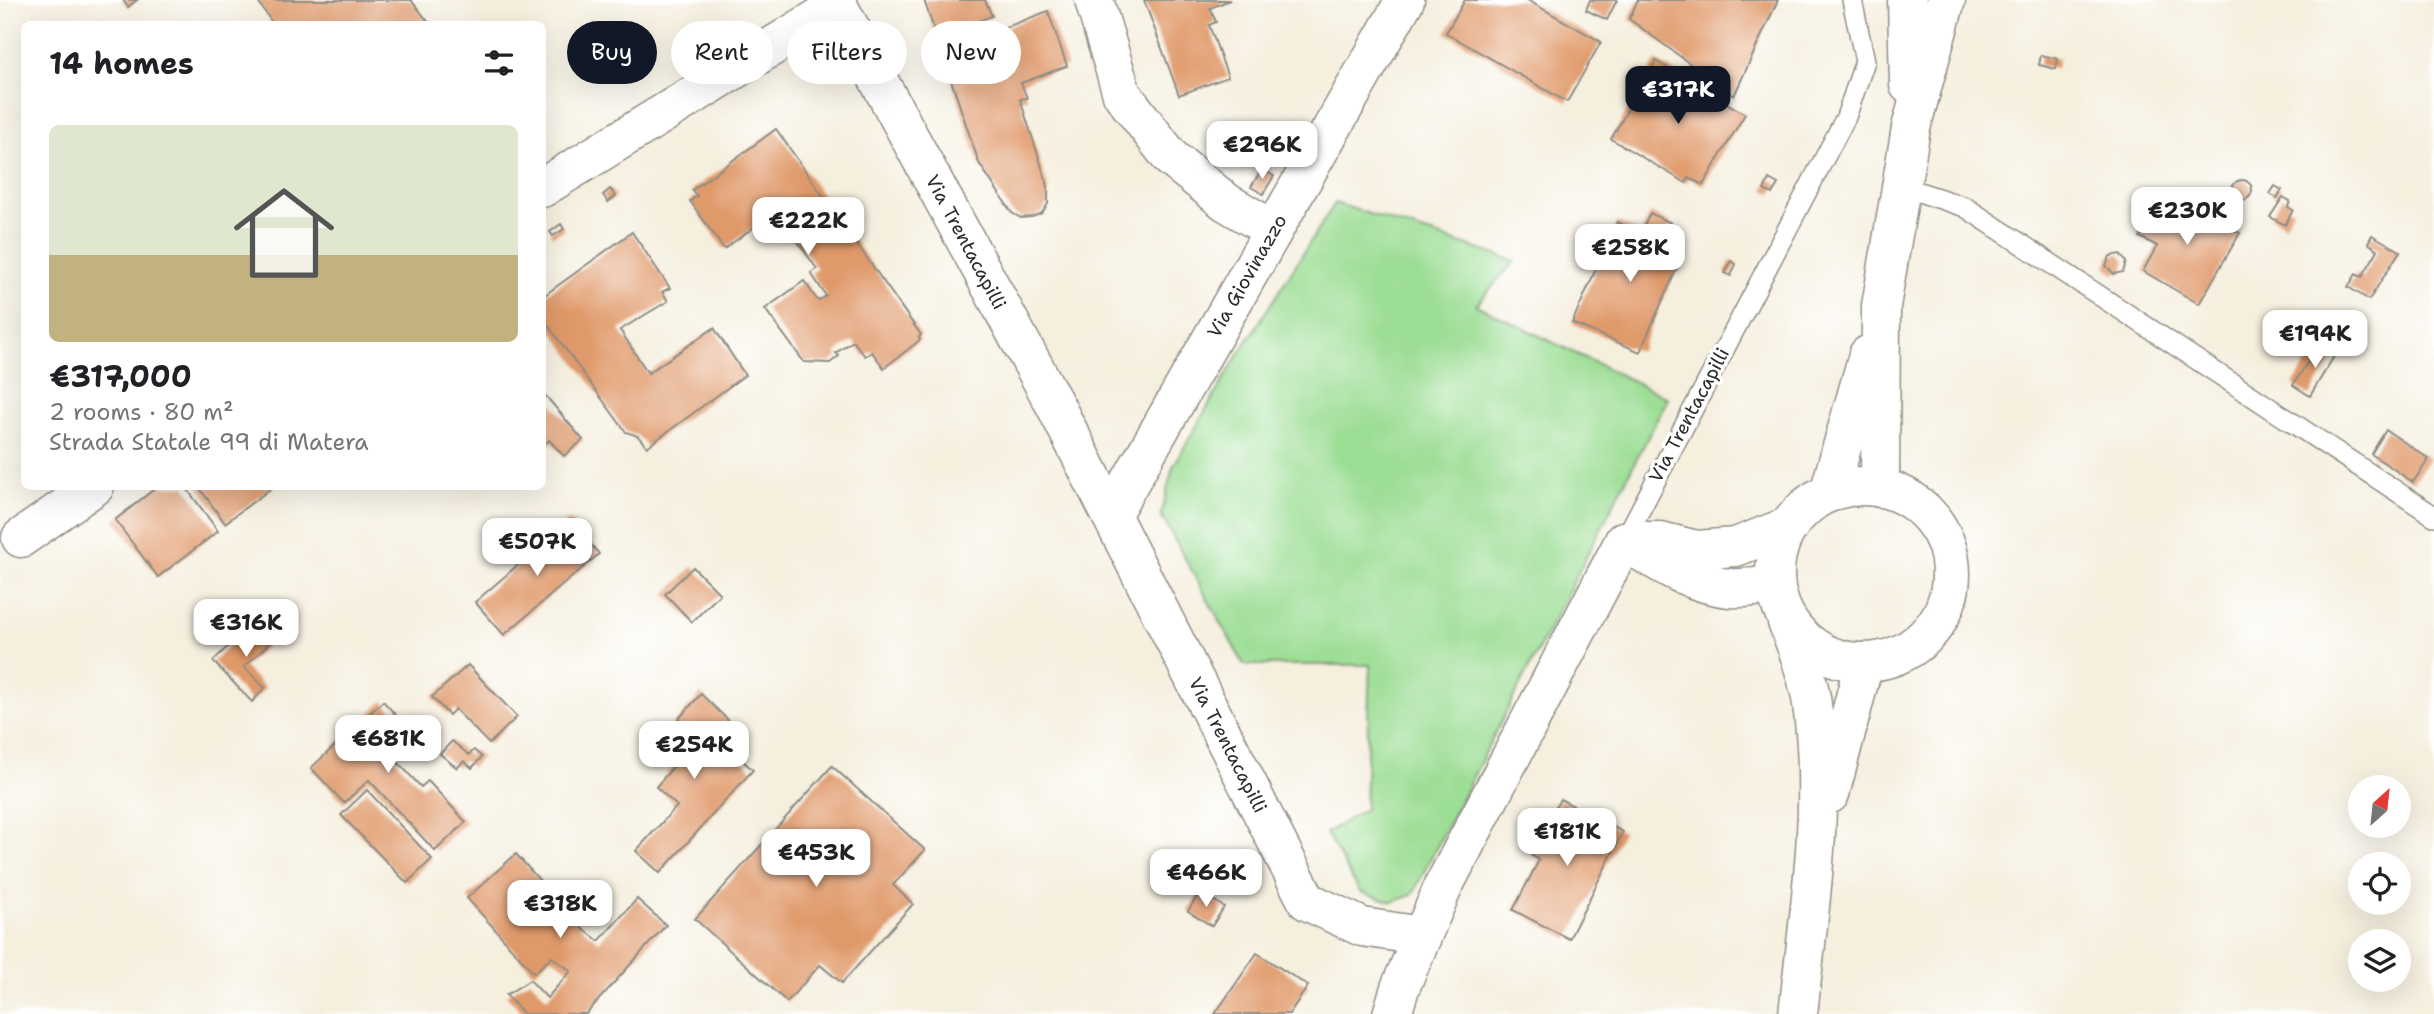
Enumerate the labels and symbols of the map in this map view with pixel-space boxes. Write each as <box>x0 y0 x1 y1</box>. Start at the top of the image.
pin: €317K <box>1629 66 1727 126</box>
pin: €296K <box>1213 122 1311 181</box>
street label: Via Trentacapilli <box>920 170 1012 314</box>
pin: €230K <box>2138 188 2236 247</box>
pin: €222K <box>759 198 857 257</box>
street label: Via Giovinazzo <box>1202 210 1292 342</box>
pin: €258K <box>1581 224 1679 284</box>
pin: €194K <box>2266 310 2364 370</box>
street label: Via Trentacapilli <box>1643 343 1735 487</box>
pin: €507K <box>488 518 586 578</box>
pin: €316K <box>197 600 295 659</box>
street label: Via Trentacapilli <box>1183 673 1273 817</box>
pin: €681K <box>339 716 437 775</box>
pin: €254K <box>645 722 743 781</box>
north arrow <box>2348 775 2412 838</box>
pin: €181K <box>1518 808 1616 868</box>
pin: €453K <box>767 830 865 889</box>
pin: €466K <box>1157 850 1255 909</box>
pin: €318K <box>511 880 609 940</box>

